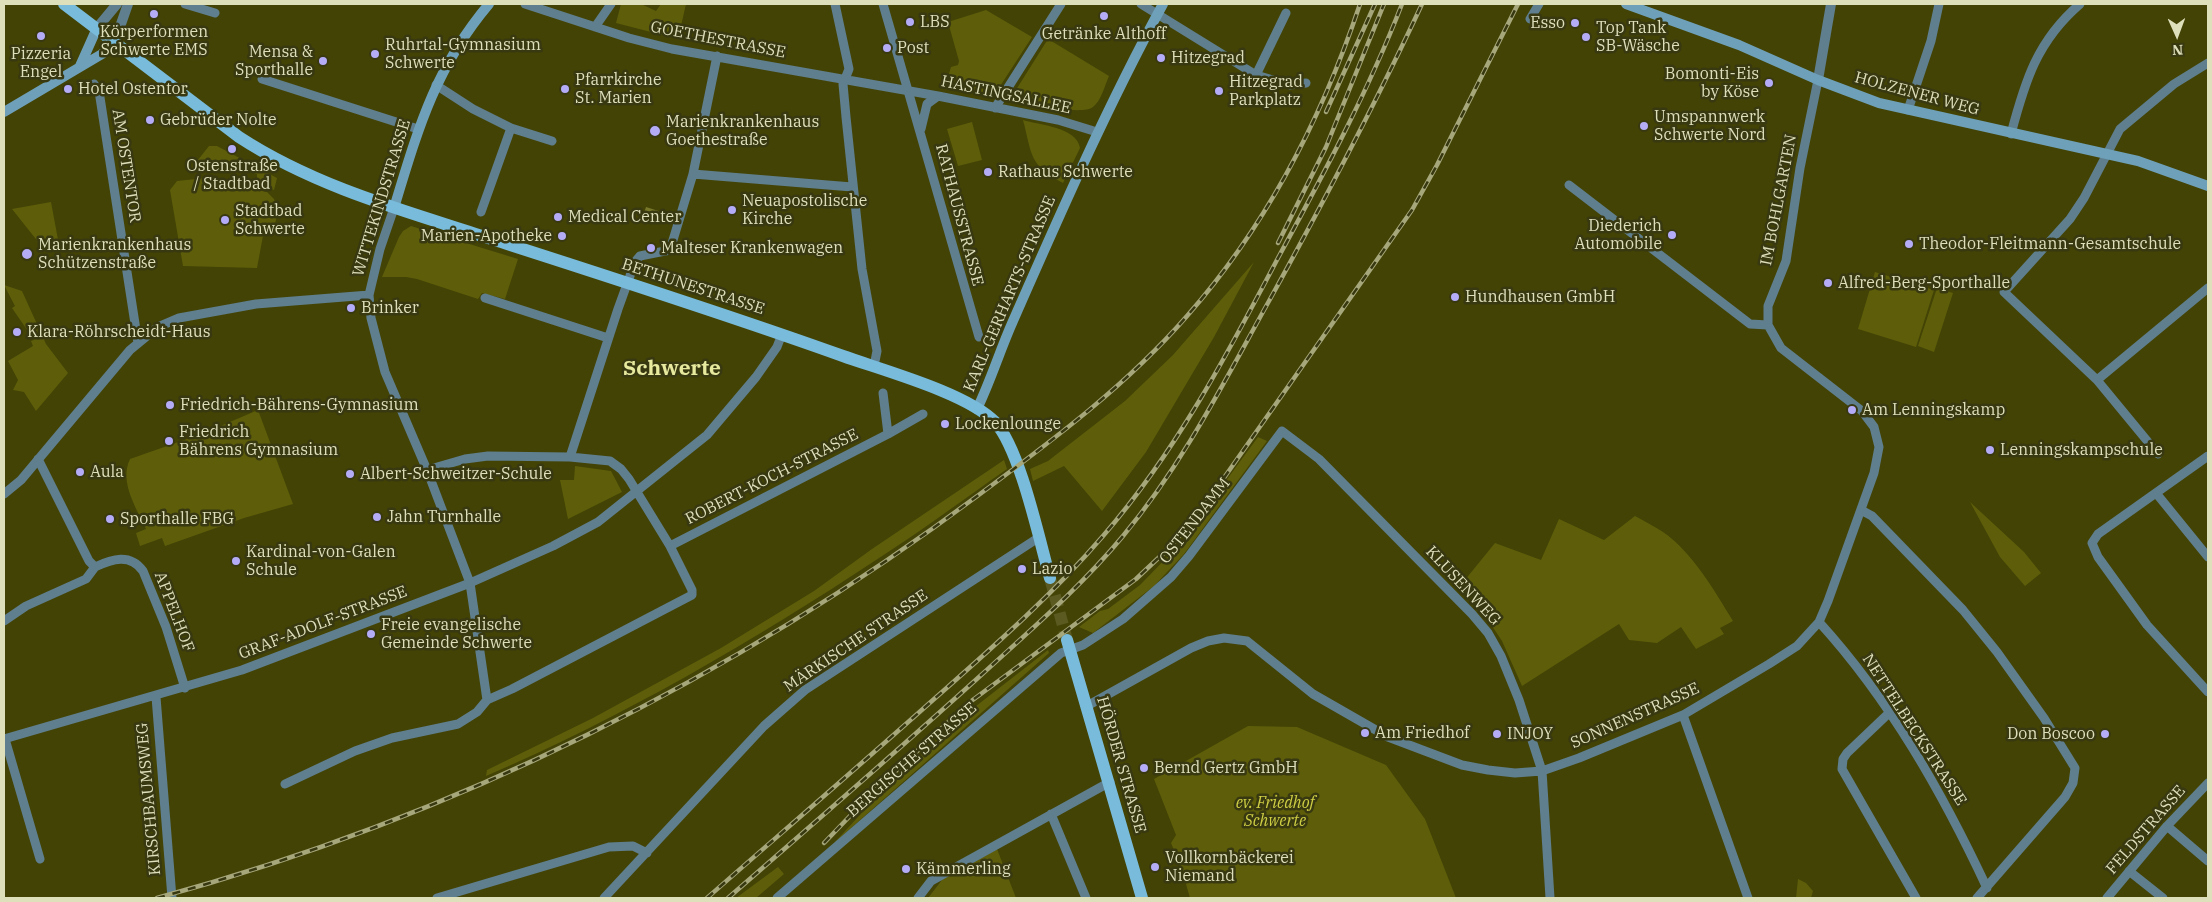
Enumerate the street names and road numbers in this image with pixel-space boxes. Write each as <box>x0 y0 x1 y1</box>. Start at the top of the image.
street label: GOETHESTRASSE <box>649 17 787 63</box>
street label: HOLZENER WEG <box>1852 68 1982 120</box>
street label: HASTINGSALLEE <box>939 72 1073 118</box>
street label: AM OSTENTOR <box>108 108 144 224</box>
street label: WITTEKINDSTRASSE <box>349 117 415 279</box>
street label: IM BOHLGARTEN <box>1757 133 1801 267</box>
street label: RATHAUSSTRASSE <box>931 142 987 288</box>
street label: KARL-GERHARTS-STRASSE <box>960 193 1060 395</box>
street label: BETHUNESTRASSE <box>619 255 767 319</box>
street label: ROBERT-KOCH-STRASSE <box>682 425 862 529</box>
street label: OSTENDAMM <box>1156 474 1234 568</box>
street label: KLUSENWEG <box>1421 542 1505 630</box>
street label: APPELHOF <box>150 569 198 655</box>
street label: GRAF-ADOLF-STRASSE <box>236 582 410 664</box>
street label: MÄRKISCHE STRASSE <box>780 586 932 696</box>
street label: NETTELBECKSTRASSE <box>1858 651 1970 809</box>
street label: SONNENSTRASSE <box>1568 679 1702 753</box>
street label: HÖRDER STRASSE <box>1092 694 1150 836</box>
street label: BERGISCHE STRASSE <box>843 698 981 822</box>
street label: KIRSCHBAUMSWEG <box>133 722 165 876</box>
street label: FELDSTRASSE <box>2102 782 2190 878</box>

